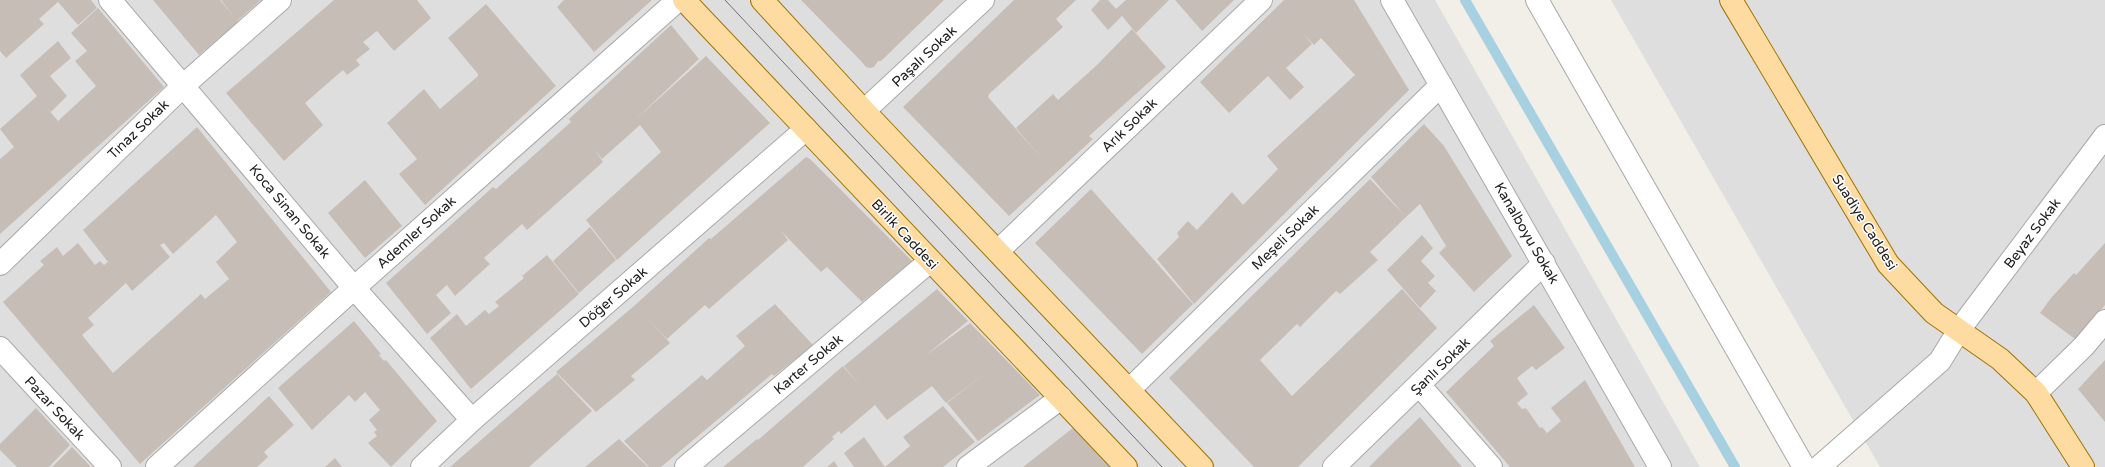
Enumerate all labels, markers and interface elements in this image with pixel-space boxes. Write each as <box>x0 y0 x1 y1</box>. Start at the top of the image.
street label: Paşalı Sokak <box>888 22 960 91</box>
street label: Arık Sokak <box>1098 94 1161 156</box>
street label: Tınaz Sokak <box>104 96 173 163</box>
street label: Koca Sinan Sokak <box>245 161 334 262</box>
street label: Suadiye Caddesi <box>1828 171 1901 273</box>
street label: Kanalboyu Sokak <box>1491 180 1563 287</box>
street label: Ademler Sokak <box>373 192 460 272</box>
street label: Beyaz Sokak <box>2000 195 2065 272</box>
street label: Birlik Caddesi <box>868 196 942 273</box>
street label: Meşeli Sokak <box>1248 201 1323 274</box>
street label: Döğer Sokak <box>576 263 651 332</box>
street label: Karter Sokak <box>770 330 847 398</box>
street label: Şanlı Sokak <box>1407 334 1474 399</box>
street label: Pazar Sokak <box>21 373 89 444</box>

